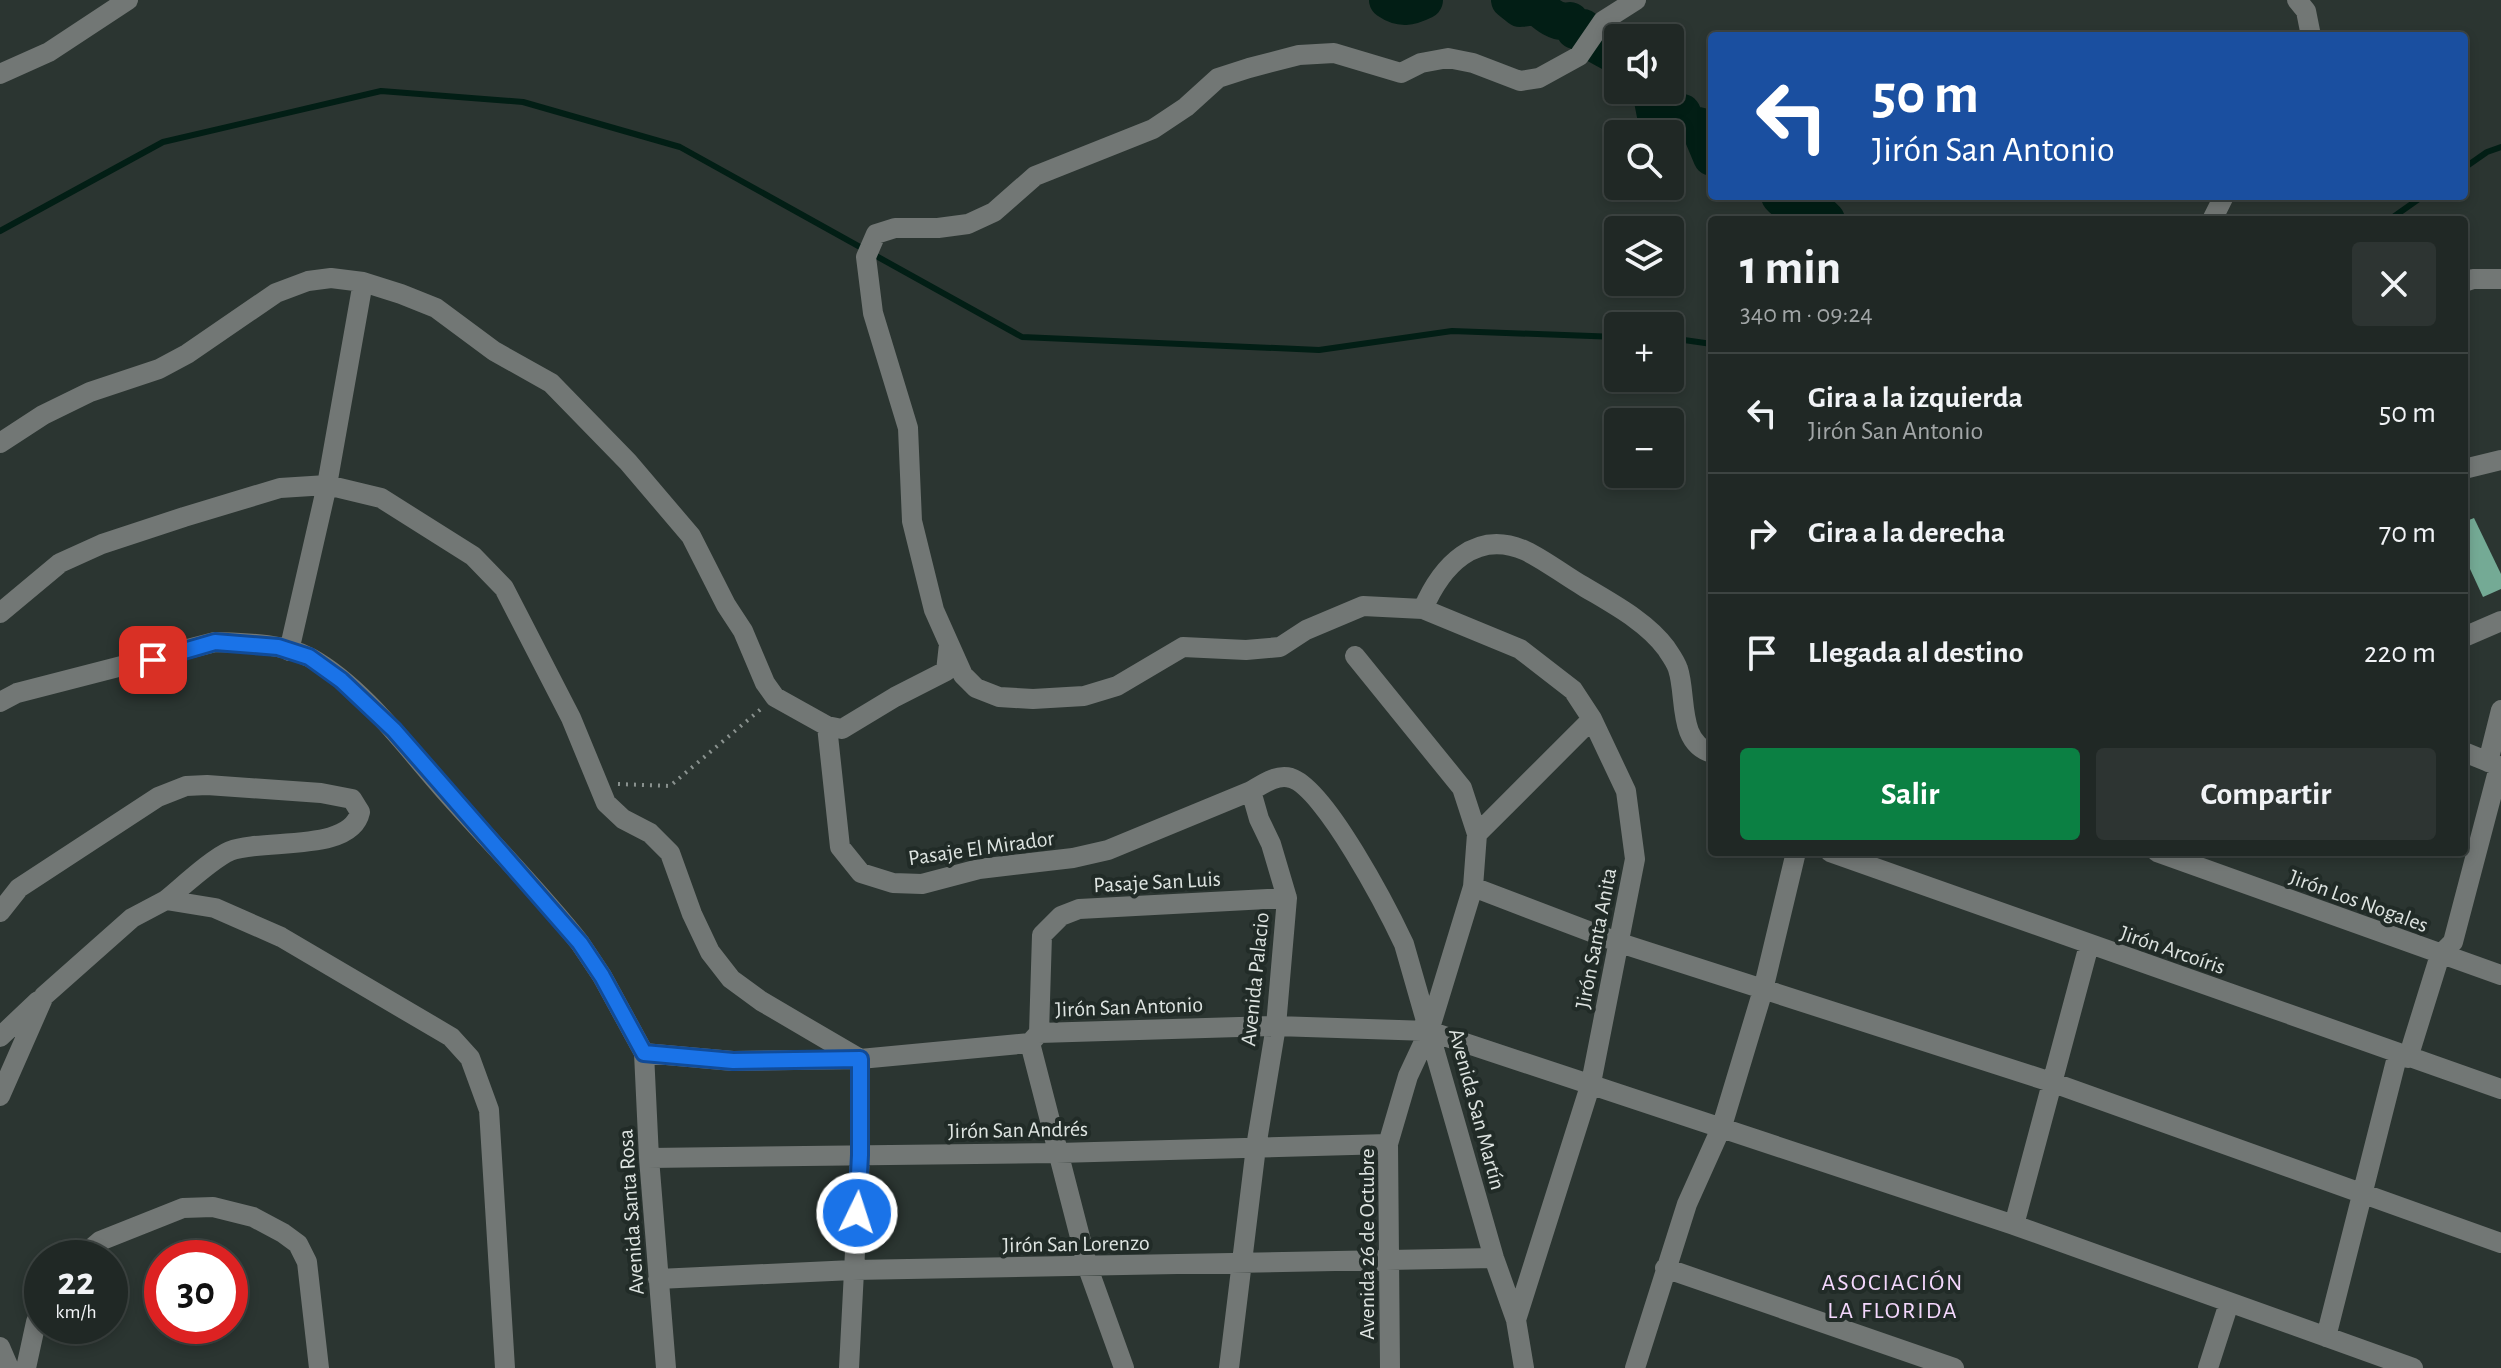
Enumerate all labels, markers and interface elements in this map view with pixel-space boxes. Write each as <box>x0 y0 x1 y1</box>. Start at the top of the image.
map controls <box>1604 24 1684 488</box>
button: sound <box>1604 24 1684 104</box>
icon: left <box>1740 64 1844 168</box>
text: 50 m <box>1872 67 1979 123</box>
button: search <box>1604 120 1684 200</box>
text: Jirón San Antonio <box>1872 132 2115 168</box>
button: layers <box>1604 216 1684 296</box>
button: close <box>2352 242 2436 326</box>
text: 1 min <box>1740 245 1841 293</box>
text: 340 m · 09:24 <box>1740 301 1873 327</box>
button: + <box>1604 312 1684 392</box>
text: Gira a la izquierda <box>1808 383 2023 413</box>
icon: left <box>1740 391 1784 435</box>
text: 50 m <box>2379 398 2436 428</box>
button: − <box>1604 408 1684 488</box>
text: Jirón San Antonio <box>1808 418 1983 444</box>
icon: right <box>1740 511 1784 555</box>
text: Gira a la derecha <box>1808 518 2005 548</box>
text: 70 m <box>2379 518 2436 548</box>
pin <box>119 626 187 694</box>
icon: arrive <box>1740 631 1784 675</box>
icon: arrive <box>131 638 175 682</box>
text: Llegada al destino <box>1808 638 2024 668</box>
text: 220 m <box>2364 638 2436 668</box>
button: Salir <box>1740 748 2080 840</box>
button: Compartir <box>2096 748 2436 840</box>
street label: Pasaje El Mirador <box>907 827 1056 869</box>
street label: Jirón Santa Anita <box>1572 866 1620 1011</box>
street label: Jirón Los Nogales <box>2286 866 2431 936</box>
street label: Pasaje San Luis <box>1093 868 1221 896</box>
street label: Avenida Palacio <box>1237 911 1273 1047</box>
street label: Jirón Arcoíris <box>2117 922 2228 978</box>
street label: Jirón San Antonio <box>1055 993 1204 1021</box>
street label: Avenida San Martín <box>1445 1026 1509 1192</box>
street label: Jirón San Andrés <box>948 1118 1088 1142</box>
street label: Avenida Santa Rosa <box>614 1128 648 1295</box>
street label: Avenida 26 de Octubre <box>1356 1148 1378 1340</box>
position arrow <box>815 1171 899 1255</box>
street label: Jirón San Lorenzo <box>1002 1232 1150 1256</box>
speed limit sign: 30 <box>144 1240 248 1344</box>
text: 22 <box>57 1262 95 1302</box>
district label: ASOCIACIÓN LA FLORIDA <box>1821 1269 1965 1323</box>
text: km/h <box>55 1302 97 1322</box>

